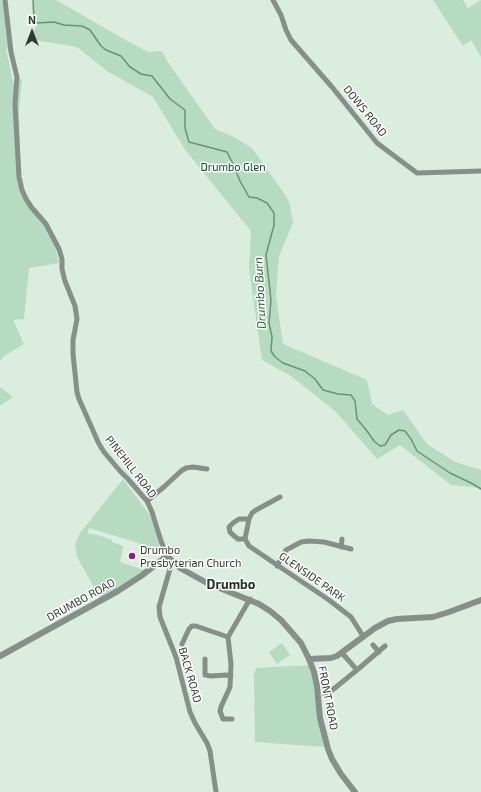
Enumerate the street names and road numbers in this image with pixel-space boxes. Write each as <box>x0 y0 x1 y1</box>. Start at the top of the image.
street label: DOWS ROAD <box>340 83 390 139</box>
street label: PINEHILL ROAD <box>103 433 159 501</box>
street label: GLENSIDE PARK <box>276 549 348 605</box>
street label: DRUMBO ROAD <box>45 576 117 624</box>
street label: BACK ROAD <box>176 646 204 704</box>
street label: FRONT ROAD <box>315 665 341 731</box>

